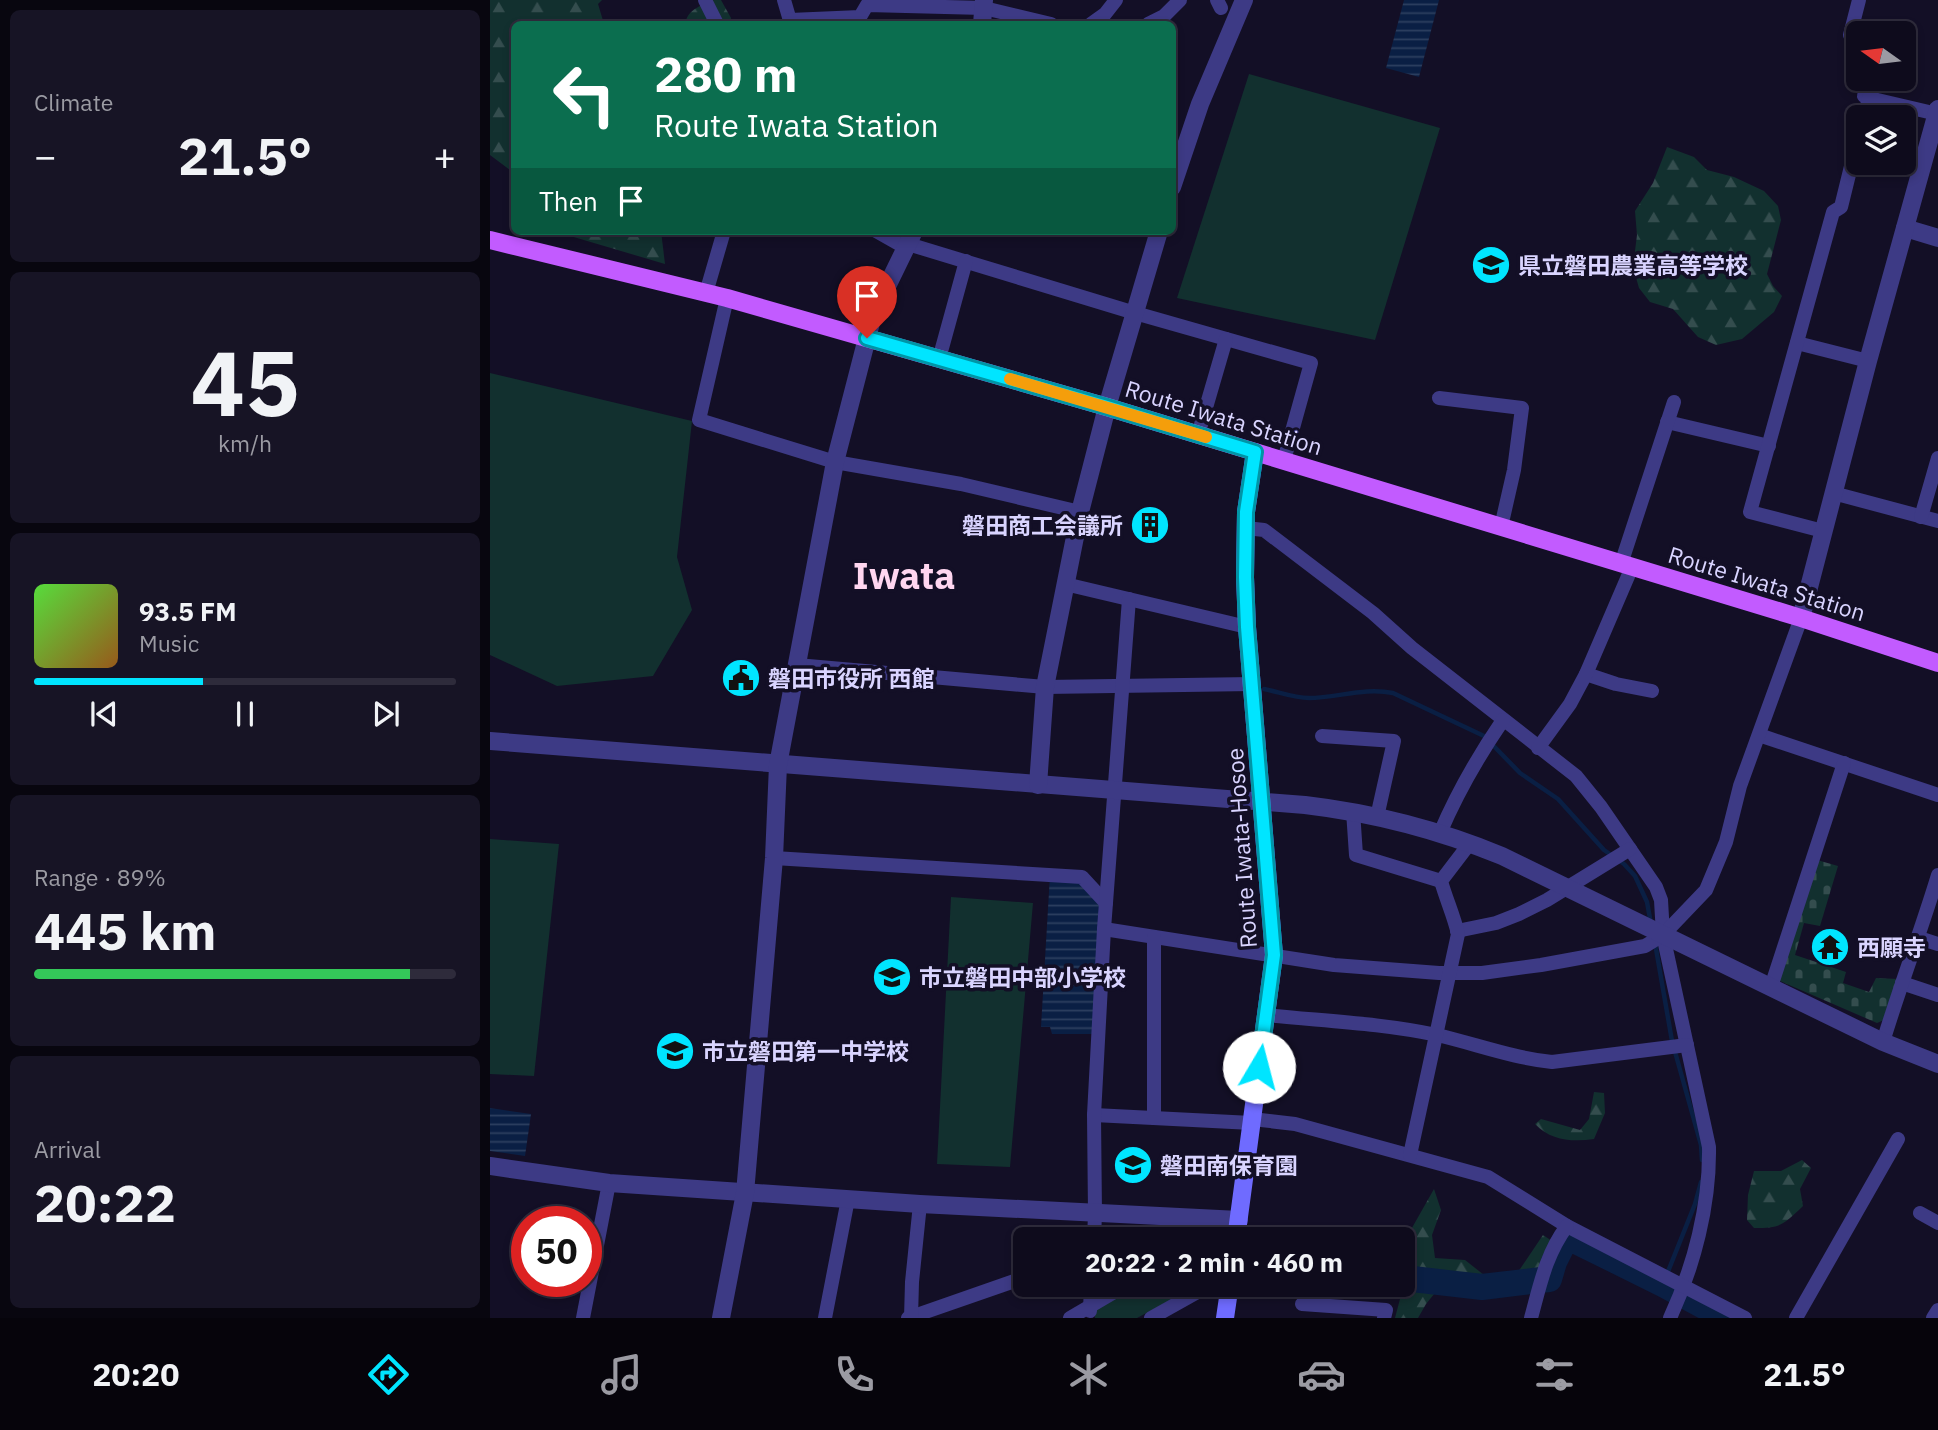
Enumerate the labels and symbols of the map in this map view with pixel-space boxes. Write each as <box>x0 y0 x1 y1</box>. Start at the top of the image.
north arrow <box>1846 21 1916 91</box>
school or university icon: 県立磐田農業高等学校 <box>1470 244 1512 286</box>
place label: 県立磐田農業高等学校 <box>1518 250 1748 280</box>
pin <box>837 266 897 338</box>
street label: Route Iwata Station <box>1122 373 1326 461</box>
building icon: 磐田商工会議所 <box>1129 504 1171 546</box>
place label: 磐田商工会議所 <box>962 510 1123 540</box>
street label: Route Iwata Station <box>1665 539 1869 627</box>
district label: Iwata <box>853 551 955 599</box>
public building icon: 磐田市役所 西館 <box>720 657 762 699</box>
place label: 磐田市役所 西館 <box>768 663 934 693</box>
street label: Route Iwata-Hosoe <box>1219 747 1263 949</box>
temple icon: 西願寺 <box>1809 926 1851 968</box>
place label: 西願寺 <box>1857 932 1926 962</box>
school or university icon: 市立磐田中部小学校 <box>871 956 913 998</box>
place label: 市立磐田中部小学校 <box>919 962 1126 992</box>
school or university icon: 市立磐田第一中学校 <box>654 1030 696 1072</box>
position arrow <box>1222 1030 1296 1104</box>
place label: 市立磐田第一中学校 <box>702 1036 909 1066</box>
school or university icon: 磐田南保育園 <box>1112 1144 1154 1186</box>
place label: 磐田南保育園 <box>1160 1150 1298 1180</box>
speed limit sign: 50 <box>511 1206 602 1297</box>

